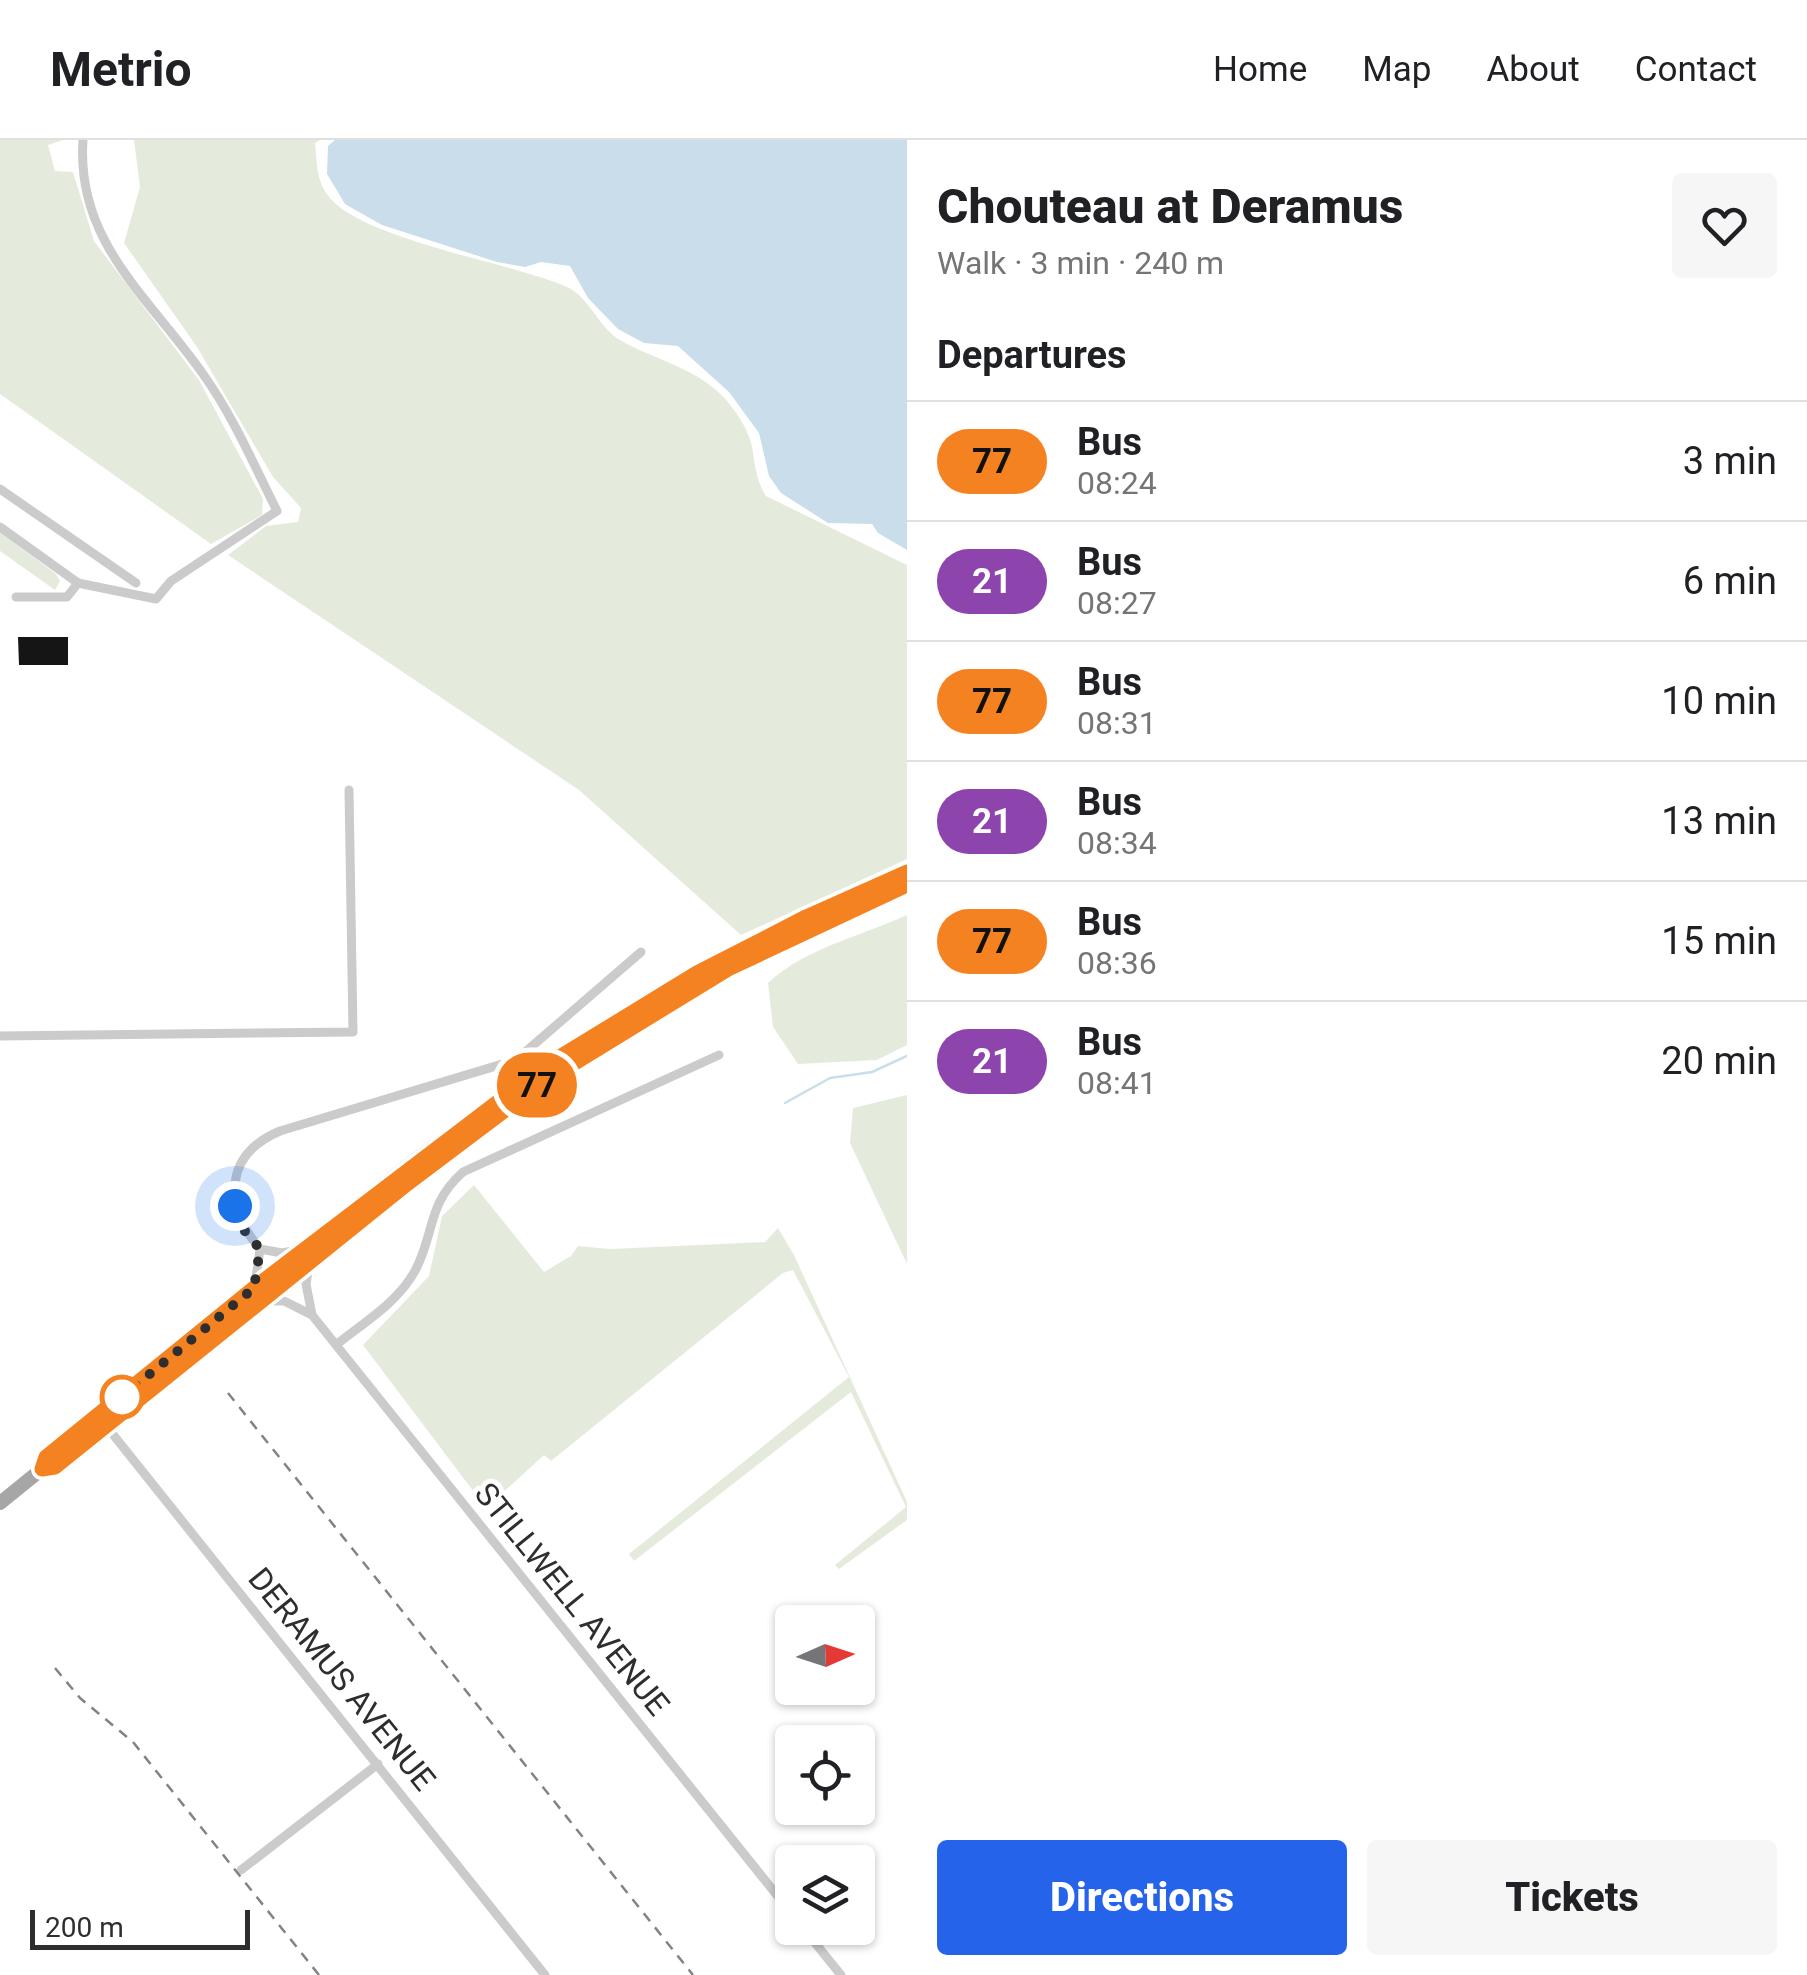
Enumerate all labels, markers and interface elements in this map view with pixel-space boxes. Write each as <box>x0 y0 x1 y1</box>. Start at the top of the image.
text: Metrio <box>50 41 192 98</box>
text: Home <box>1213 49 1307 90</box>
text: Map <box>1362 49 1431 90</box>
text: About <box>1486 49 1580 90</box>
text: Contact <box>1635 49 1757 90</box>
button: heart <box>1672 173 1777 278</box>
text: Chouteau at Deramus <box>937 178 1403 235</box>
text: Walk · 3 min · 240 m <box>937 244 1224 282</box>
text: Departures <box>937 333 1127 377</box>
text: Bus <box>1077 420 1142 464</box>
text: 3 min <box>1683 439 1777 483</box>
text: 77 <box>972 441 1012 482</box>
text: 08:24 <box>1077 464 1157 502</box>
text: Bus <box>1077 540 1142 584</box>
text: 6 min <box>1683 559 1777 603</box>
text: 21 <box>972 561 1012 602</box>
text: 08:27 <box>1077 584 1157 622</box>
text: Bus <box>1077 660 1142 704</box>
text: 10 min <box>1661 679 1777 723</box>
text: 77 <box>972 681 1012 722</box>
text: 08:31 <box>1077 704 1157 742</box>
text: Bus <box>1077 780 1142 824</box>
text: 13 min <box>1661 799 1777 843</box>
text: 21 <box>972 801 1012 842</box>
text: 08:34 <box>1077 824 1157 862</box>
text: Bus <box>1077 900 1142 944</box>
text: 15 min <box>1661 919 1777 963</box>
text: 77 <box>972 921 1012 962</box>
text: 08:36 <box>1077 944 1157 982</box>
text: Bus <box>1077 1020 1142 1064</box>
text: 20 min <box>1661 1039 1777 1083</box>
text: 21 <box>972 1041 1012 1082</box>
line badge: 77 <box>492 1052 582 1118</box>
text: 08:41 <box>1077 1064 1157 1102</box>
text: 77 <box>517 1065 557 1106</box>
your location <box>210 1181 260 1231</box>
unlabelled marker <box>101 1376 143 1418</box>
street label: STILLWELL AVENUE <box>467 1475 677 1723</box>
street label: DERAMUS AVENUE <box>241 1560 443 1798</box>
north arrow <box>775 1605 875 1705</box>
map controls <box>775 1605 875 1945</box>
button: locate <box>775 1725 875 1825</box>
button: Directions <box>937 1840 1347 1955</box>
button: Tickets <box>1367 1840 1777 1955</box>
button: layers <box>775 1845 875 1945</box>
scale bar <box>30 1905 250 1950</box>
text: 200 m <box>45 1911 124 1944</box>

